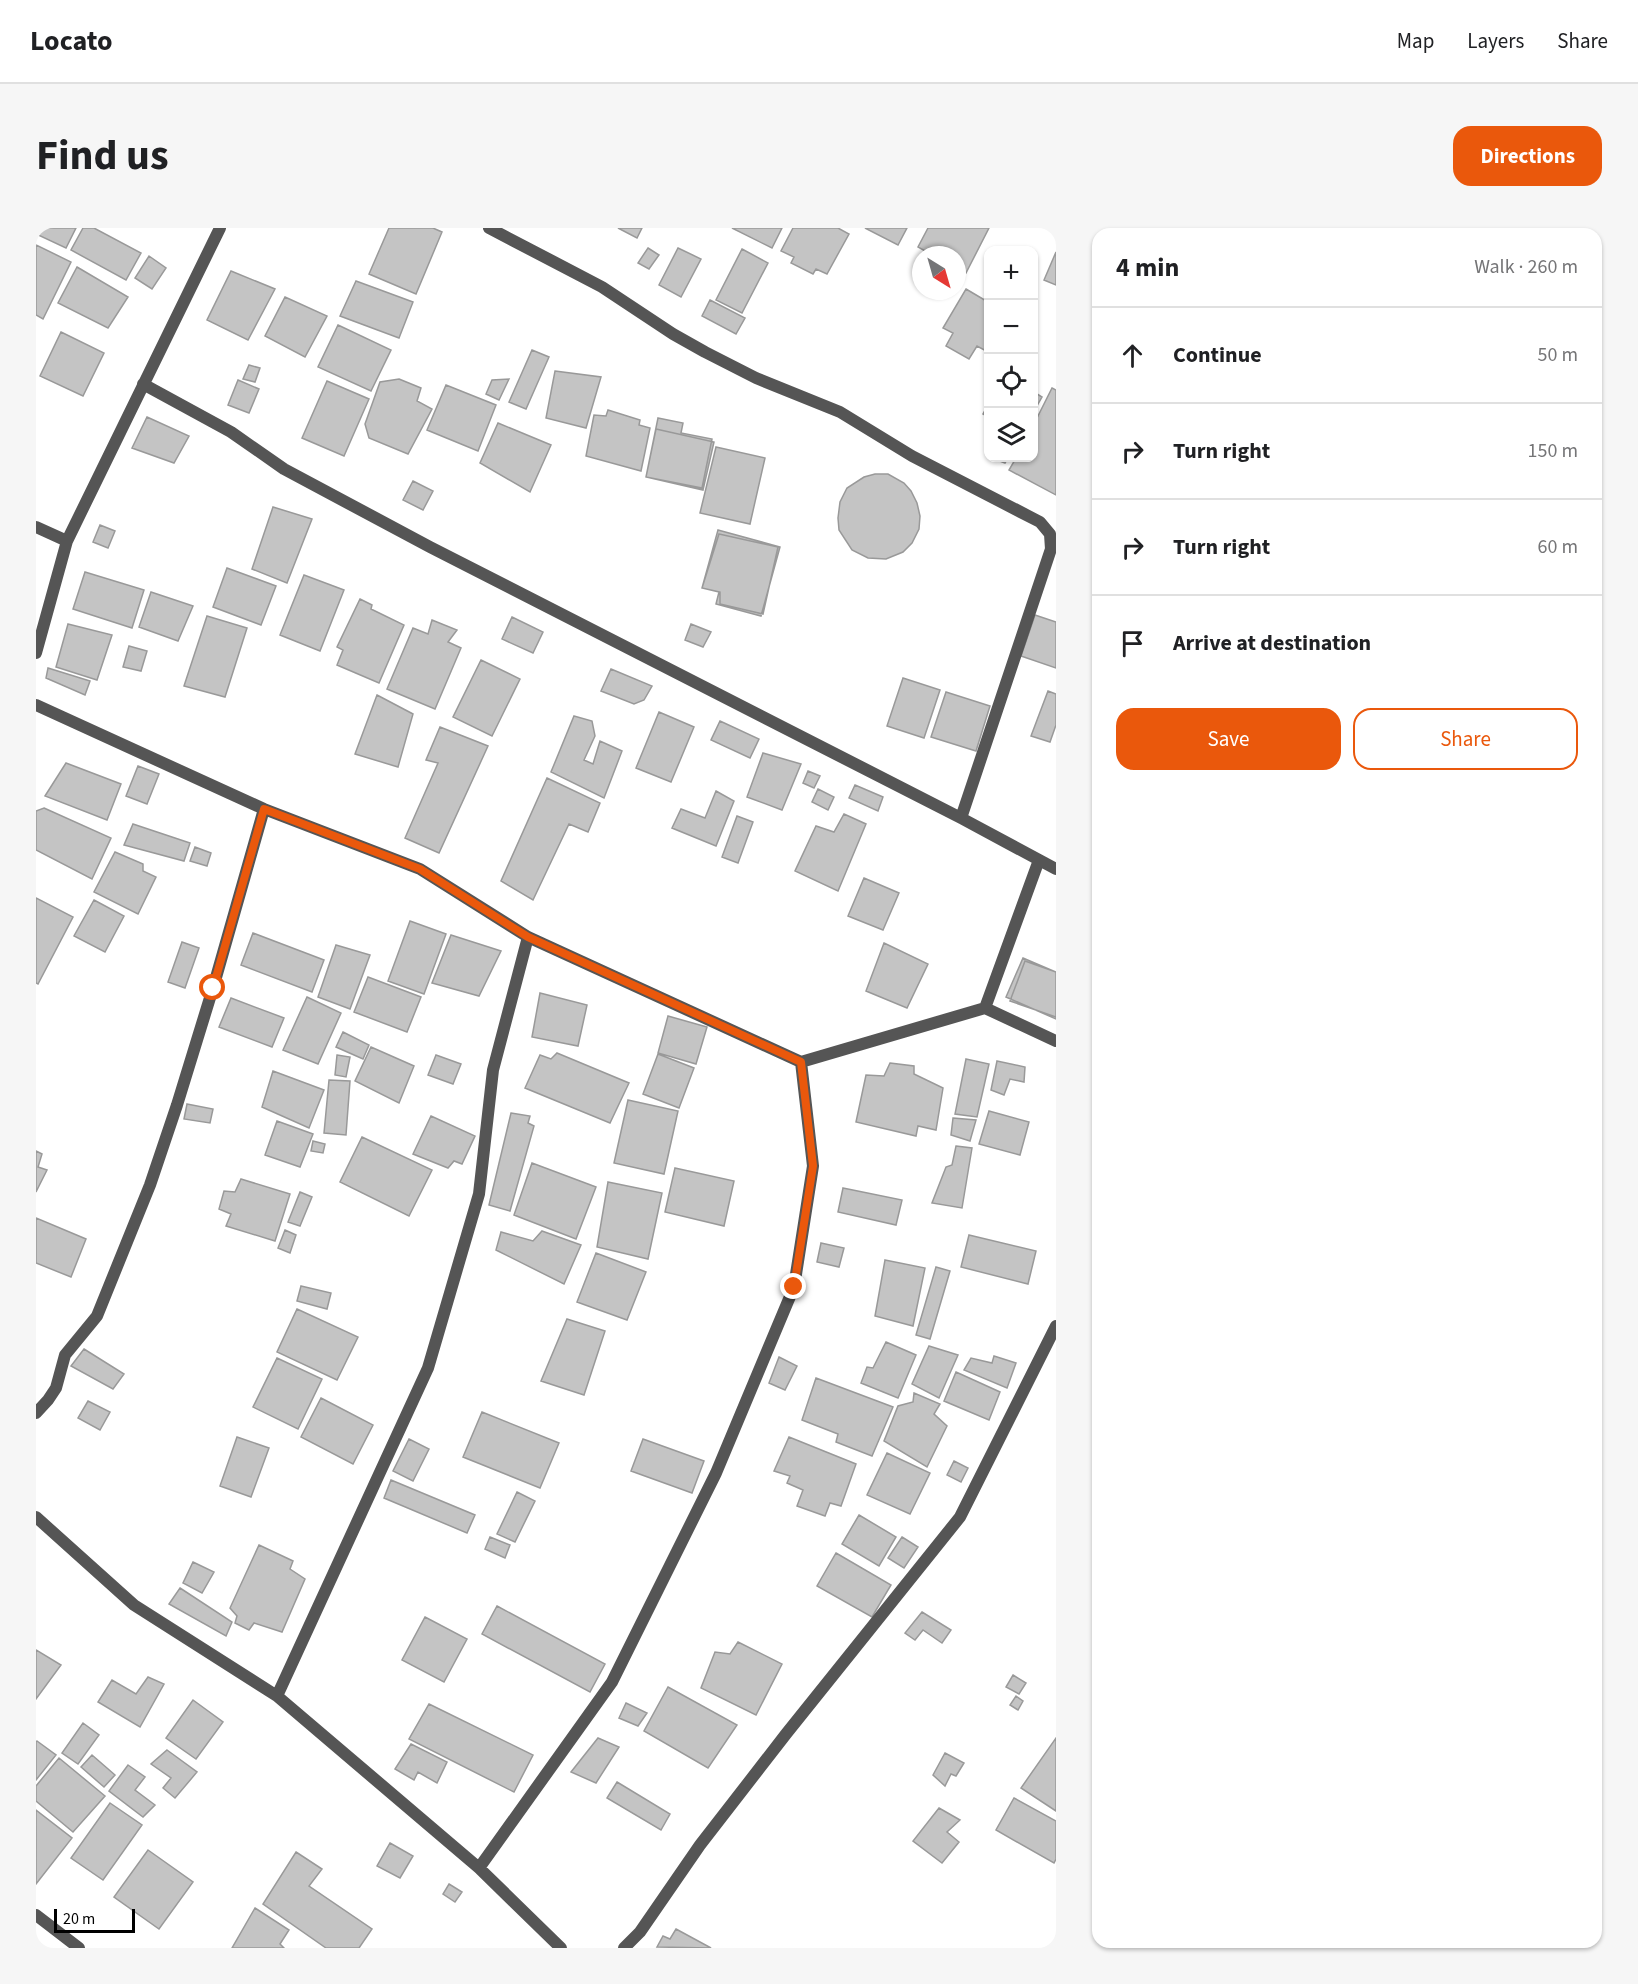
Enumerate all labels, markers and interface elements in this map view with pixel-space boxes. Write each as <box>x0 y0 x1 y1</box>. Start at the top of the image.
text: Locato <box>30 21 112 61</box>
text: Map <box>1397 26 1434 56</box>
text: Layers <box>1467 26 1524 56</box>
text: Share <box>1557 26 1608 56</box>
text: Find us <box>36 126 169 186</box>
button: Directions <box>1453 126 1602 186</box>
north arrow <box>912 246 966 300</box>
map controls <box>984 246 1038 462</box>
button: + <box>984 246 1038 300</box>
text: 4 min <box>1116 249 1179 286</box>
text: Walk · 260 m <box>1474 253 1578 281</box>
button: − <box>984 300 1038 354</box>
icon: ahead <box>1116 339 1149 372</box>
text: Continue <box>1173 339 1262 371</box>
text: 50 m <box>1538 341 1578 369</box>
button: locate <box>984 354 1038 408</box>
button: layers <box>984 408 1038 462</box>
icon: right <box>1116 435 1149 468</box>
text: Turn right <box>1173 435 1270 467</box>
text: 150 m <box>1528 437 1578 465</box>
icon: right <box>1116 531 1149 564</box>
text: Turn right <box>1173 531 1270 563</box>
text: 60 m <box>1538 533 1578 561</box>
icon: arrive <box>1116 627 1149 660</box>
text: Arrive at destination <box>1173 627 1371 659</box>
button: Save <box>1116 708 1341 770</box>
button: Share <box>1353 708 1578 770</box>
route start <box>199 974 225 1000</box>
route end <box>780 1273 806 1299</box>
scale bar <box>54 1906 135 1934</box>
text: 20 m <box>63 1908 95 1930</box>

